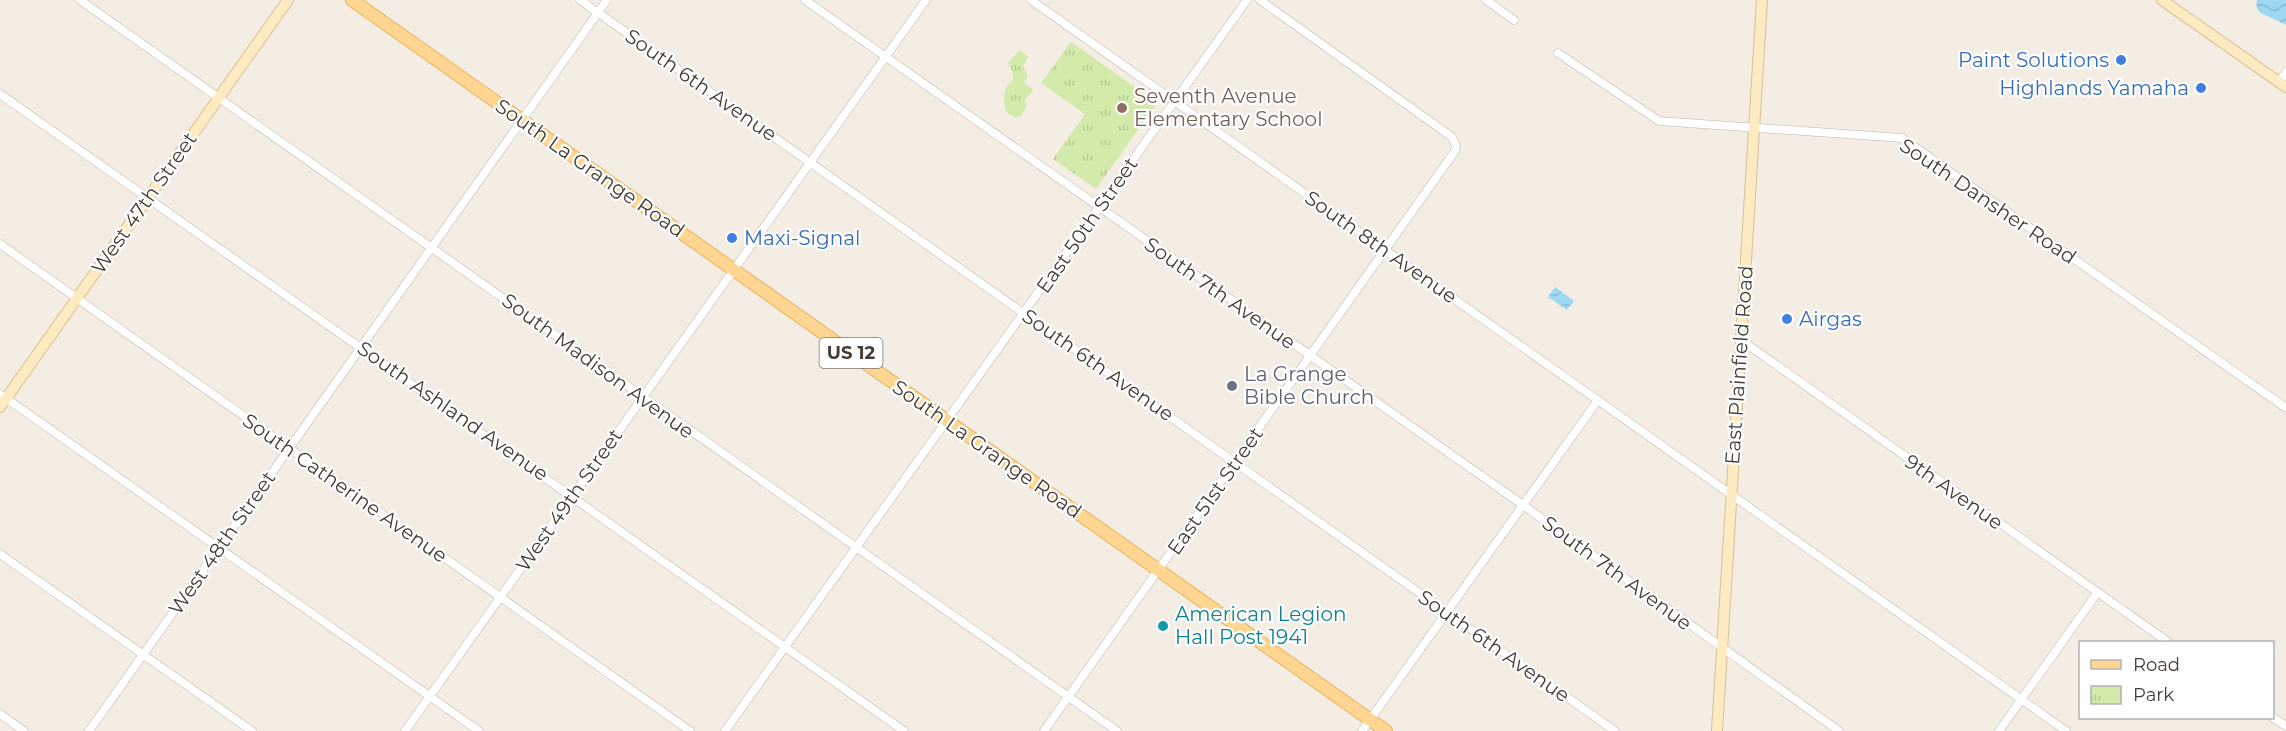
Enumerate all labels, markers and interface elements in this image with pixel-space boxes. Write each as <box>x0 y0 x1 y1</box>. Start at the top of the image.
street label: South 6th Avenue <box>621 24 781 146</box>
place label: Paint Solutions <box>1958 48 2109 72</box>
marker: Paint Solutions <box>2114 53 2128 67</box>
place label: Highlands Yamaha <box>1999 76 2189 100</box>
marker: Highlands Yamaha <box>2194 81 2208 95</box>
place label: Seventh Avenue Elementary School <box>1134 84 1323 131</box>
street label: South La Grange Road <box>491 94 689 242</box>
marker: Seventh Avenue Elementary School <box>1115 101 1129 115</box>
street label: West 47th Street <box>86 128 202 278</box>
street label: South Dansher Road <box>1895 133 2081 269</box>
street label: East 50th Street <box>1031 152 1143 298</box>
street label: South 8th Avenue <box>1300 185 1462 309</box>
place label: Maxi-Signal <box>744 226 860 250</box>
marker: Maxi-Signal <box>725 231 739 245</box>
street label: South 7th Avenue <box>1140 232 1300 354</box>
street label: East Plainfield Road <box>1720 265 1758 465</box>
street label: South Madison Avenue <box>497 288 699 444</box>
street label: South 6th Avenue <box>1018 304 1178 426</box>
place label: Airgas <box>1799 307 1862 331</box>
marker: Airgas <box>1780 312 1794 326</box>
street label: South Ashland Avenue <box>353 336 553 486</box>
road number: US 12 <box>820 338 882 368</box>
place label: La Grange Bible Church <box>1244 362 1374 409</box>
street label: South La Grange Road <box>888 375 1086 523</box>
marker: La Grange Bible Church <box>1225 379 1239 393</box>
street label: South Catherine Avenue <box>238 408 452 568</box>
street label: East 51st Street <box>1162 423 1268 559</box>
street label: West 49th Street <box>511 424 627 576</box>
street label: 9th Avenue <box>1900 449 2008 535</box>
street label: West 48th Street <box>163 467 281 619</box>
street label: South 7th Avenue <box>1538 511 1696 635</box>
street label: South 6th Avenue <box>1414 585 1574 707</box>
place label: American Legion Hall Post 1941 <box>1175 602 1347 649</box>
marker: American Legion Hall Post 1941 <box>1156 619 1170 633</box>
legend <box>2079 641 2274 719</box>
text: Road <box>2133 654 2180 676</box>
text: Park <box>2133 684 2174 706</box>

